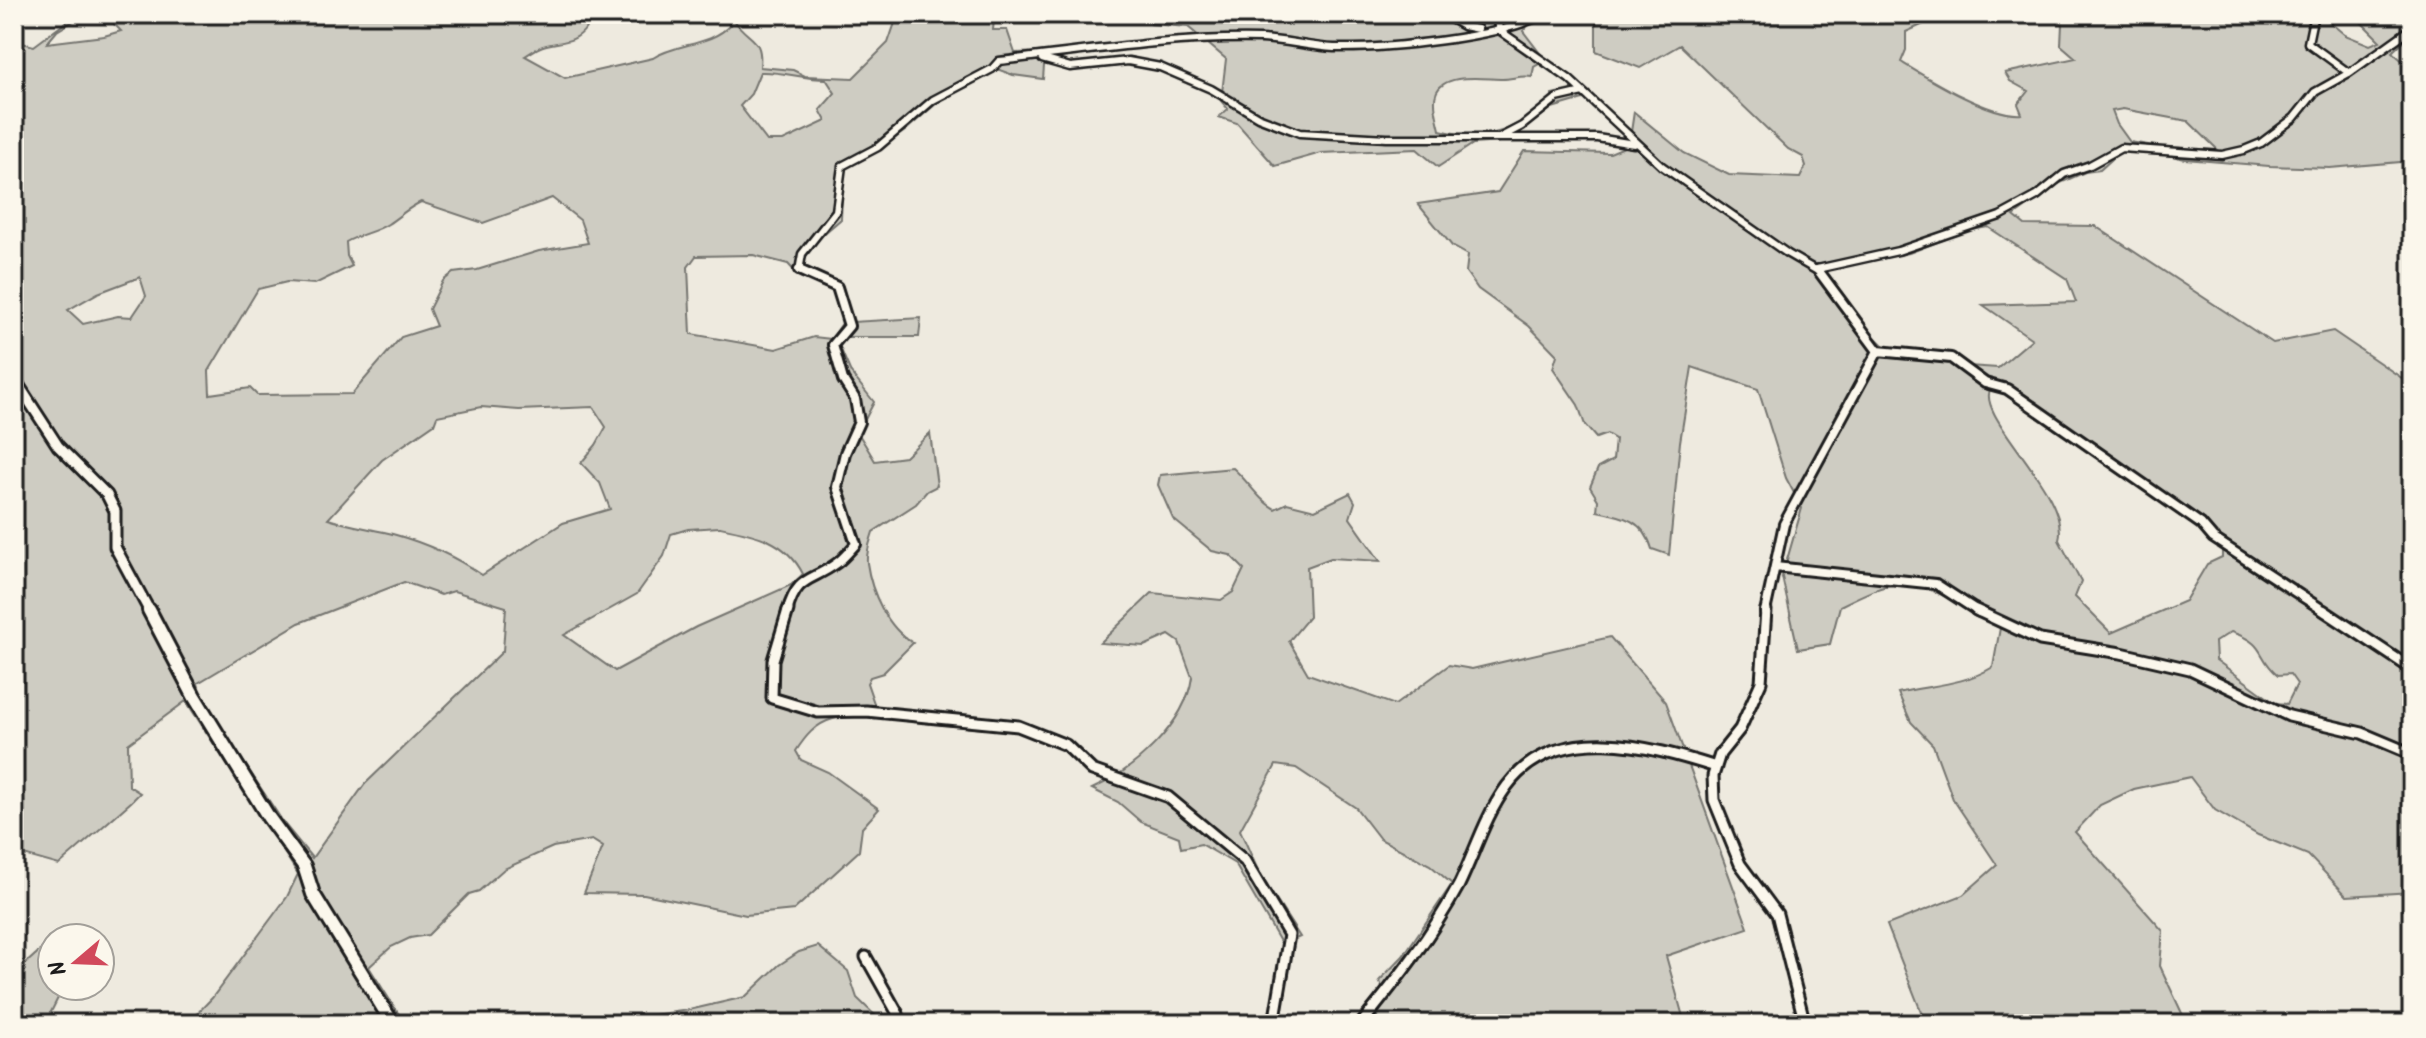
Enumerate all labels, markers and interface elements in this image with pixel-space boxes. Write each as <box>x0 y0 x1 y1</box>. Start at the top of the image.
north arrow <box>36 922 116 1002</box>
text: N <box>41 955 78 980</box>

